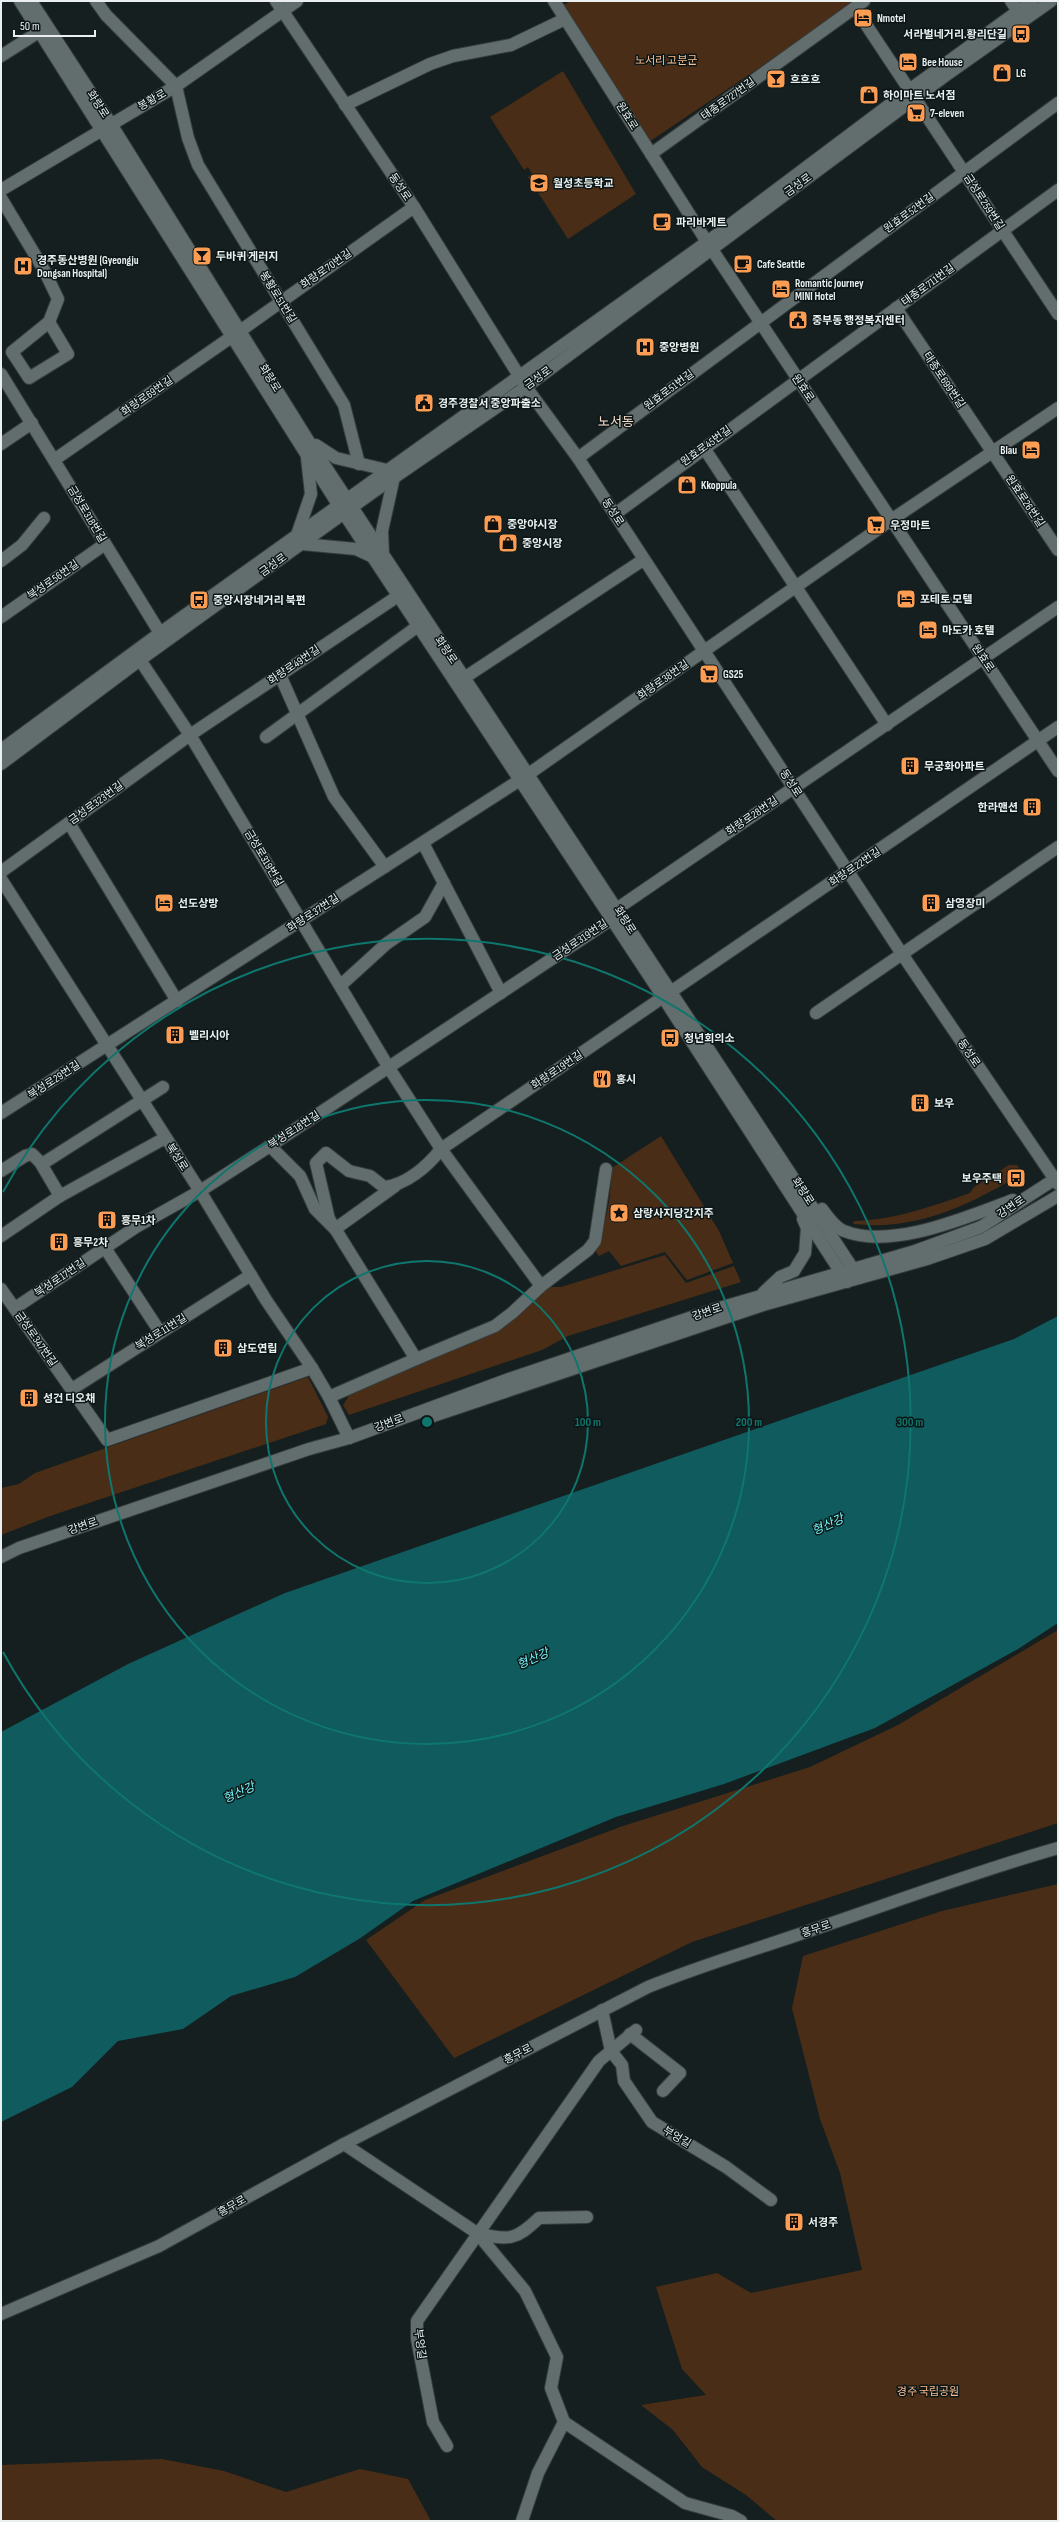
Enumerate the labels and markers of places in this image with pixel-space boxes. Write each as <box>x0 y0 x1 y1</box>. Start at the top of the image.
hotel icon: Nmotel <box>852 7 874 29</box>
place label: Nmotel <box>877 12 905 25</box>
bus stop icon: 서라벌네거리.황리단길 <box>1010 23 1032 45</box>
place label: 서라벌네거리.황리단길 <box>903 28 1007 41</box>
hotel icon: Bee House <box>897 51 919 73</box>
place label: Bee House <box>922 56 963 69</box>
shop icon: LG <box>991 62 1013 84</box>
place label: LG <box>1016 67 1026 80</box>
bar icon: 흐흐흐 <box>765 68 787 90</box>
place label: 흐흐흐 <box>790 73 820 86</box>
shop icon: 하이마트 노서점 <box>858 84 880 106</box>
place label: 하이마트 노서점 <box>883 89 956 102</box>
supermarket icon: 7-eleven <box>905 102 927 124</box>
place label: 7-eleven <box>930 107 964 120</box>
school or university icon: 월성초등학교 <box>528 172 550 194</box>
place label: 월성초등학교 <box>553 177 614 190</box>
cafe icon: 파리바게트 <box>651 211 673 233</box>
place label: 파리바게트 <box>676 216 727 229</box>
bar icon: 두바퀴 게러지 <box>191 245 213 267</box>
place label: 두바퀴 게러지 <box>216 250 278 263</box>
cafe icon: Cafe Seattle <box>732 253 754 275</box>
place label: 경주동산병원 (Gyeongju Dongsan Hospital) <box>37 254 139 280</box>
hospital icon: 경주동산병원 (Gyeongju Dongsan Hospital) <box>12 255 34 277</box>
place label: Cafe Seattle <box>757 258 805 271</box>
place label: Romantic Journey MINI Hotel <box>795 277 864 303</box>
hotel icon: Romantic Journey MINI Hotel <box>770 278 792 300</box>
public building icon: 중부동 행정복지센터 <box>787 309 809 331</box>
place label: 중부동 행정복지센터 <box>812 314 905 327</box>
hospital icon: 중앙병원 <box>634 336 656 358</box>
place label: 중앙병원 <box>659 341 699 354</box>
public building icon: 경주경찰서 중앙파출소 <box>413 392 435 414</box>
place label: 경주경찰서 중앙파출소 <box>438 397 541 410</box>
hotel icon: Blau <box>1020 439 1042 461</box>
place label: Blau <box>1000 444 1017 457</box>
shop icon: Kkoppula <box>676 474 698 496</box>
place label: Kkoppula <box>701 479 737 492</box>
shop icon: 중앙야시장 <box>482 513 504 535</box>
supermarket icon: 우정마트 <box>865 514 887 536</box>
place label: 중앙야시장 <box>507 518 558 531</box>
place label: 우정마트 <box>890 519 930 532</box>
shop icon: 중앙시장 <box>497 532 519 554</box>
place label: 중앙시장 <box>522 537 562 550</box>
hotel icon: 포테토 모텔 <box>895 588 917 610</box>
bus stop icon: 중앙시장네거리 북편 <box>188 589 210 611</box>
place label: 포테토 모텔 <box>920 593 972 606</box>
place label: 중앙시장네거리 북편 <box>213 594 306 607</box>
hotel icon: 마도카 호텔 <box>917 619 939 641</box>
place label: 마도카 호텔 <box>942 624 994 637</box>
supermarket icon: GS25 <box>698 663 720 685</box>
place label: GS25 <box>723 668 744 681</box>
building icon: 무궁화아파트 <box>899 755 921 777</box>
place label: 무궁화아파트 <box>924 760 985 773</box>
building icon: 한라맨션 <box>1021 796 1043 818</box>
place label: 한라맨션 <box>978 801 1018 814</box>
hotel icon: 선도상방 <box>153 892 175 914</box>
building icon: 삼영장미 <box>920 892 942 914</box>
place label: 선도상방 <box>178 897 218 910</box>
place label: 삼영장미 <box>945 897 985 910</box>
building icon: 벨리시아 <box>164 1024 186 1046</box>
bus stop icon: 청년회의소 <box>659 1027 681 1049</box>
place label: 벨리시아 <box>189 1029 229 1042</box>
place label: 청년회의소 <box>684 1032 735 1045</box>
restaurant icon: 홍시 <box>591 1068 613 1090</box>
place label: 홍시 <box>616 1073 636 1086</box>
building icon: 보우 <box>909 1092 931 1114</box>
place label: 보우 <box>934 1097 954 1110</box>
bus stop icon: 보우주택 <box>1005 1167 1027 1189</box>
place label: 보우주택 <box>962 1172 1002 1185</box>
place icon: 삼랑사지당간지주 <box>608 1202 630 1224</box>
place label: 삼랑사지당간지주 <box>633 1207 714 1220</box>
building icon: 흥무1차 <box>96 1209 118 1231</box>
place label: 흥무1차 <box>121 1214 156 1227</box>
building icon: 흥무2차 <box>48 1231 70 1253</box>
place label: 흥무2차 <box>73 1236 108 1249</box>
building icon: 삼도연립 <box>212 1337 234 1359</box>
place label: 삼도연립 <box>237 1342 277 1355</box>
building icon: 성건 디오채 <box>18 1387 40 1409</box>
place label: 성건 디오채 <box>43 1392 95 1405</box>
centre of rings <box>420 1415 434 1429</box>
building icon: 서경주 <box>783 2211 805 2233</box>
place label: 서경주 <box>808 2216 838 2229</box>

